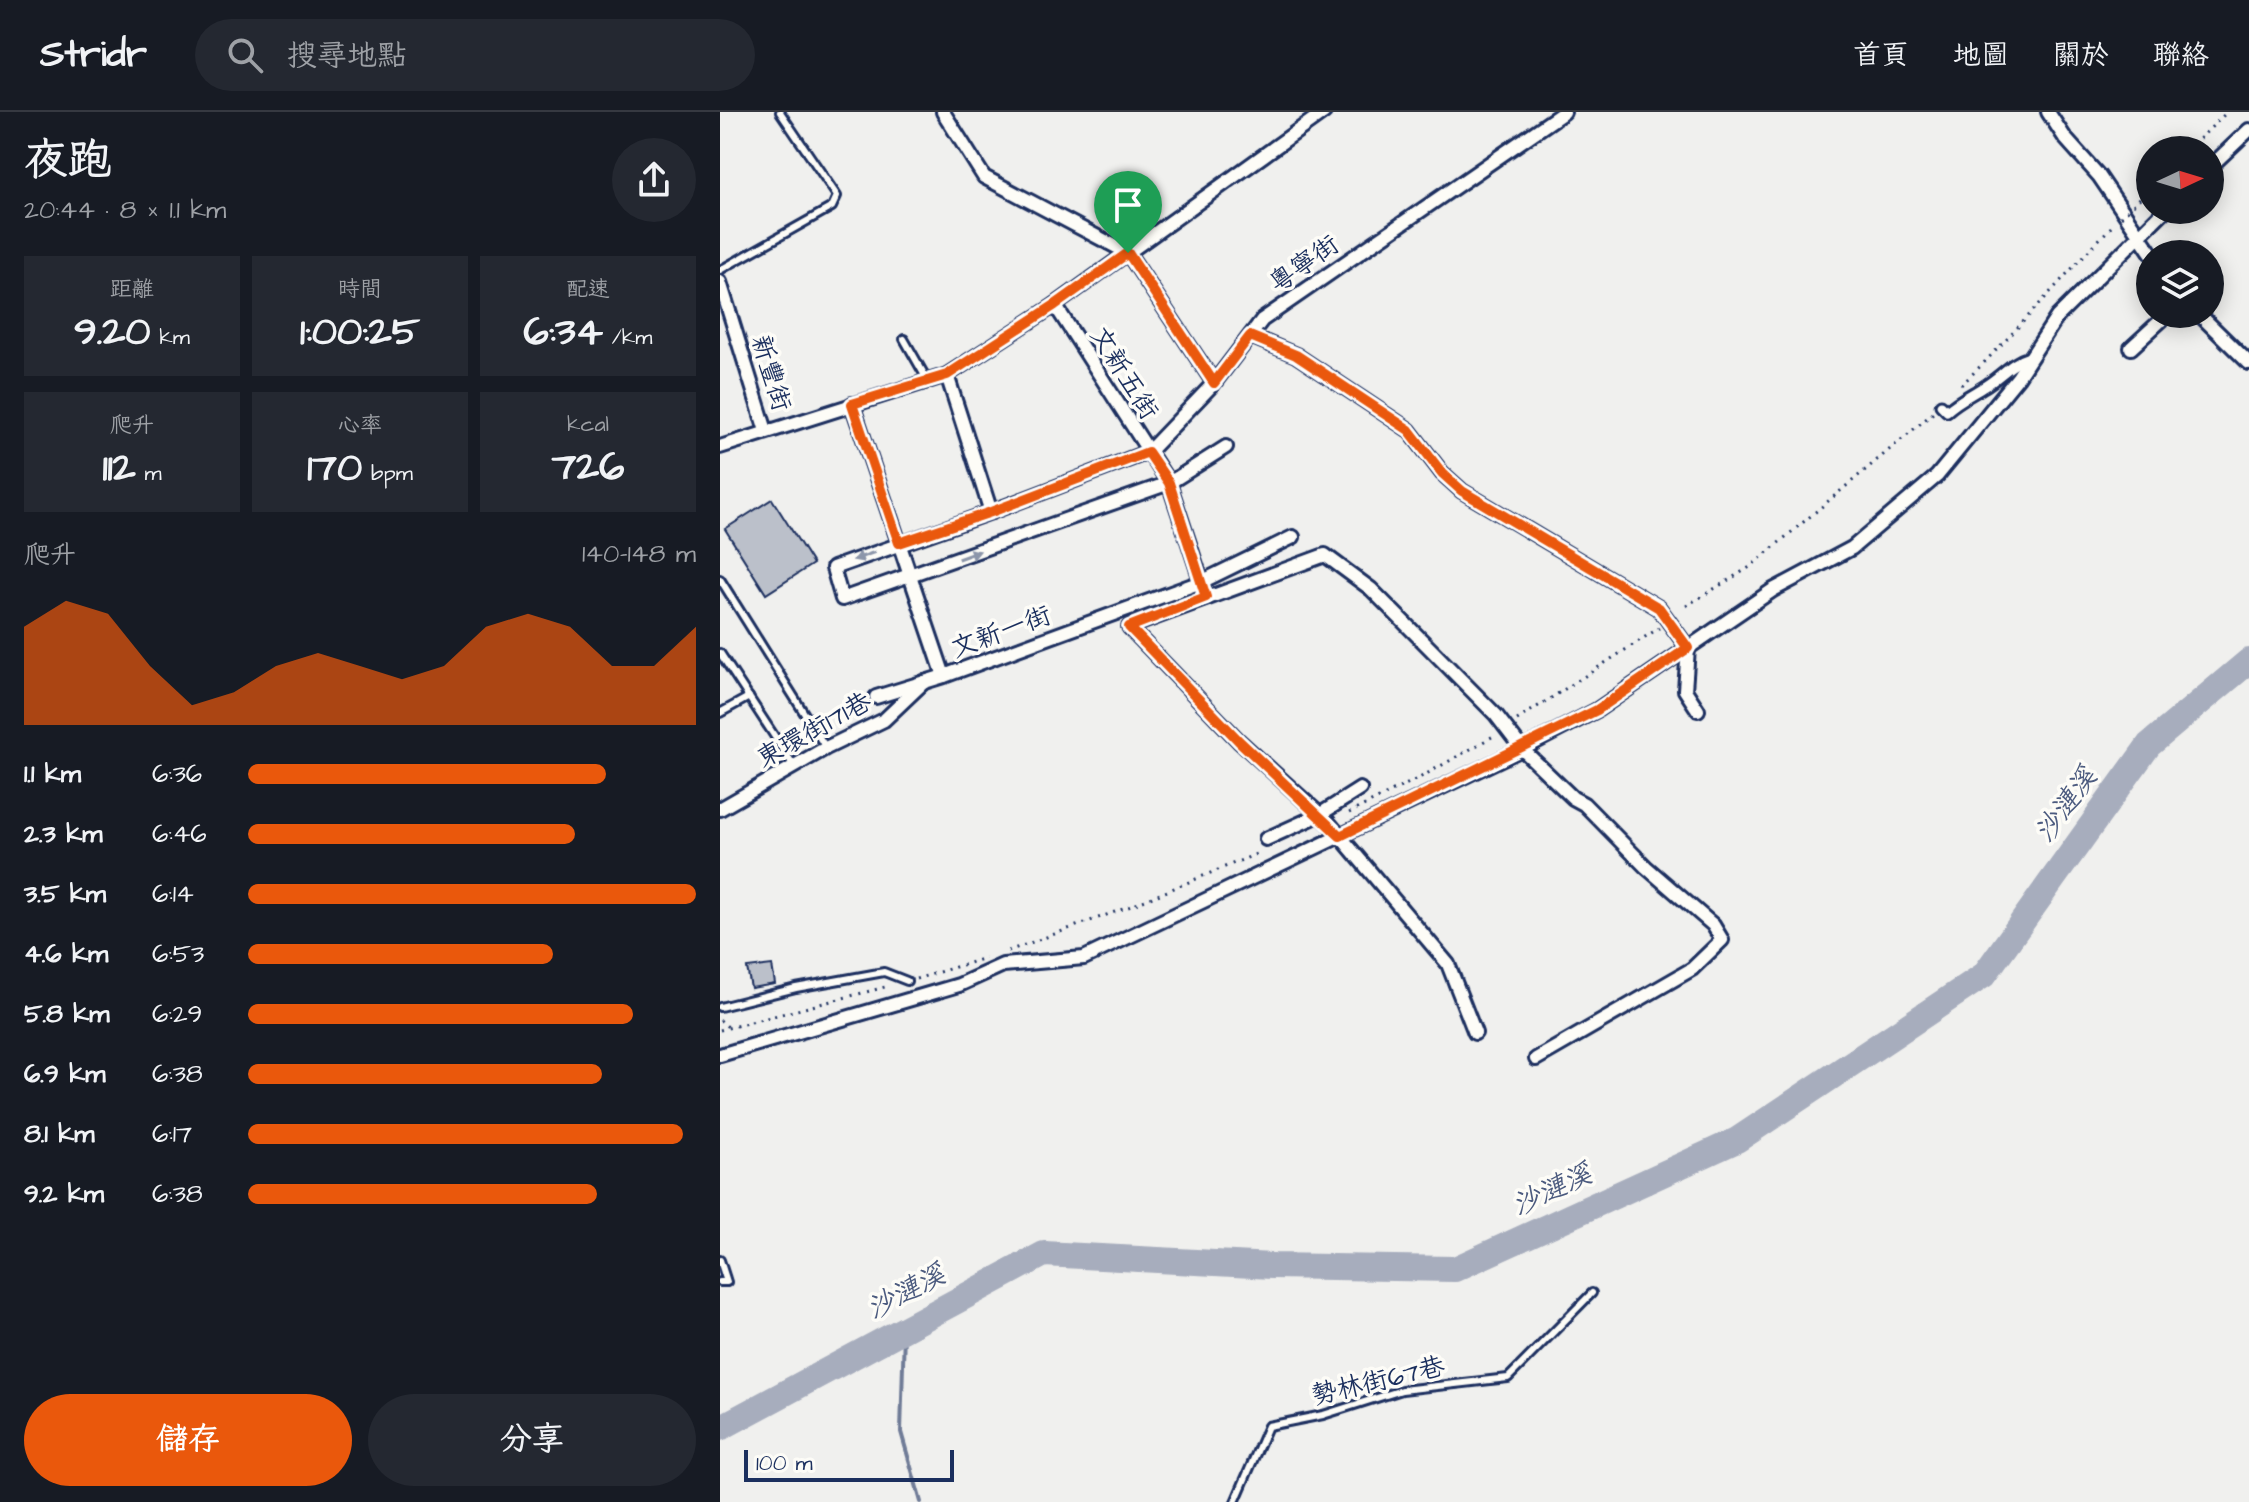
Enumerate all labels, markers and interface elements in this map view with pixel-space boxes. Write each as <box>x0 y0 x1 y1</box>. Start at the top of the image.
search box <box>195 19 755 91</box>
text: Stridr <box>40 29 147 81</box>
icon: search <box>223 33 267 77</box>
text: 搜尋地點 <box>287 35 407 77</box>
text: 首頁 <box>1853 36 1909 75</box>
text: 地圖 <box>1953 36 2009 75</box>
text: 關於 <box>2053 36 2109 75</box>
text: 聯絡 <box>2153 36 2209 75</box>
text: 夜跑 <box>24 131 112 192</box>
north arrow <box>2136 136 2224 224</box>
map controls <box>2136 136 2224 328</box>
button: share <box>612 138 696 222</box>
pin <box>1094 171 1162 253</box>
icon: arrive <box>1106 183 1150 227</box>
text: 20:44 · 8 × 1.1 km <box>24 192 226 228</box>
street label: 粵寧街 <box>1262 227 1346 301</box>
button: layers <box>2136 240 2224 328</box>
text: 距離 <box>110 274 154 305</box>
text: 時間 <box>338 274 382 305</box>
text: 配速 <box>566 274 610 305</box>
text: 9.20 <box>74 305 151 360</box>
text: 1:00:25 <box>300 305 420 360</box>
text: 6:34 <box>524 305 603 360</box>
street label: 文新五街 <box>1081 319 1167 427</box>
text: km <box>151 322 190 353</box>
text: /km <box>603 322 652 353</box>
street label: 新豐街 <box>742 330 800 416</box>
text: kcal <box>567 409 609 440</box>
text: 爬升 <box>110 410 154 441</box>
text: 心率 <box>338 410 382 441</box>
text: 726 <box>552 440 624 495</box>
text: 112 <box>102 441 136 496</box>
text: 170 <box>307 441 362 496</box>
text: m <box>136 458 162 489</box>
text: bpm <box>362 458 413 489</box>
text: 140–148 m <box>582 536 696 572</box>
text: 爬升 <box>24 537 76 573</box>
one-way arrow <box>957 548 981 560</box>
one-way arrow <box>852 550 876 563</box>
street label: 文新一街 <box>946 597 1056 667</box>
street label: 東環街171巷 <box>750 684 878 776</box>
text: 1.1 km <box>24 756 81 792</box>
text: 6:36 <box>152 756 202 792</box>
water label: 沙漣溪 <box>2026 758 2108 850</box>
text: 2.3 km <box>24 816 102 852</box>
text: 6:46 <box>152 816 207 852</box>
text: 3.5 km <box>24 876 106 912</box>
text: 6:14 <box>152 876 194 912</box>
text: 4.6 km <box>24 936 108 972</box>
text: 6:53 <box>152 936 204 972</box>
text: 5.8 km <box>24 996 110 1032</box>
text: 6:29 <box>152 996 202 1032</box>
text: 6.9 km <box>24 1056 105 1092</box>
text: 6:38 <box>152 1056 203 1092</box>
text: 8.1 km <box>24 1116 94 1152</box>
text: 6:17 <box>152 1116 192 1152</box>
water label: 沙漣溪 <box>1506 1154 1600 1225</box>
text: 9.2 km <box>24 1176 104 1212</box>
text: 6:38 <box>152 1176 203 1212</box>
water label: 沙漣溪 <box>860 1254 954 1329</box>
street label: 勢林街67巷 <box>1308 1348 1448 1414</box>
button: 儲存 <box>24 1394 352 1486</box>
button: 分享 <box>368 1394 696 1486</box>
scale bar <box>744 1446 954 1482</box>
text: 100 m <box>756 1448 813 1479</box>

